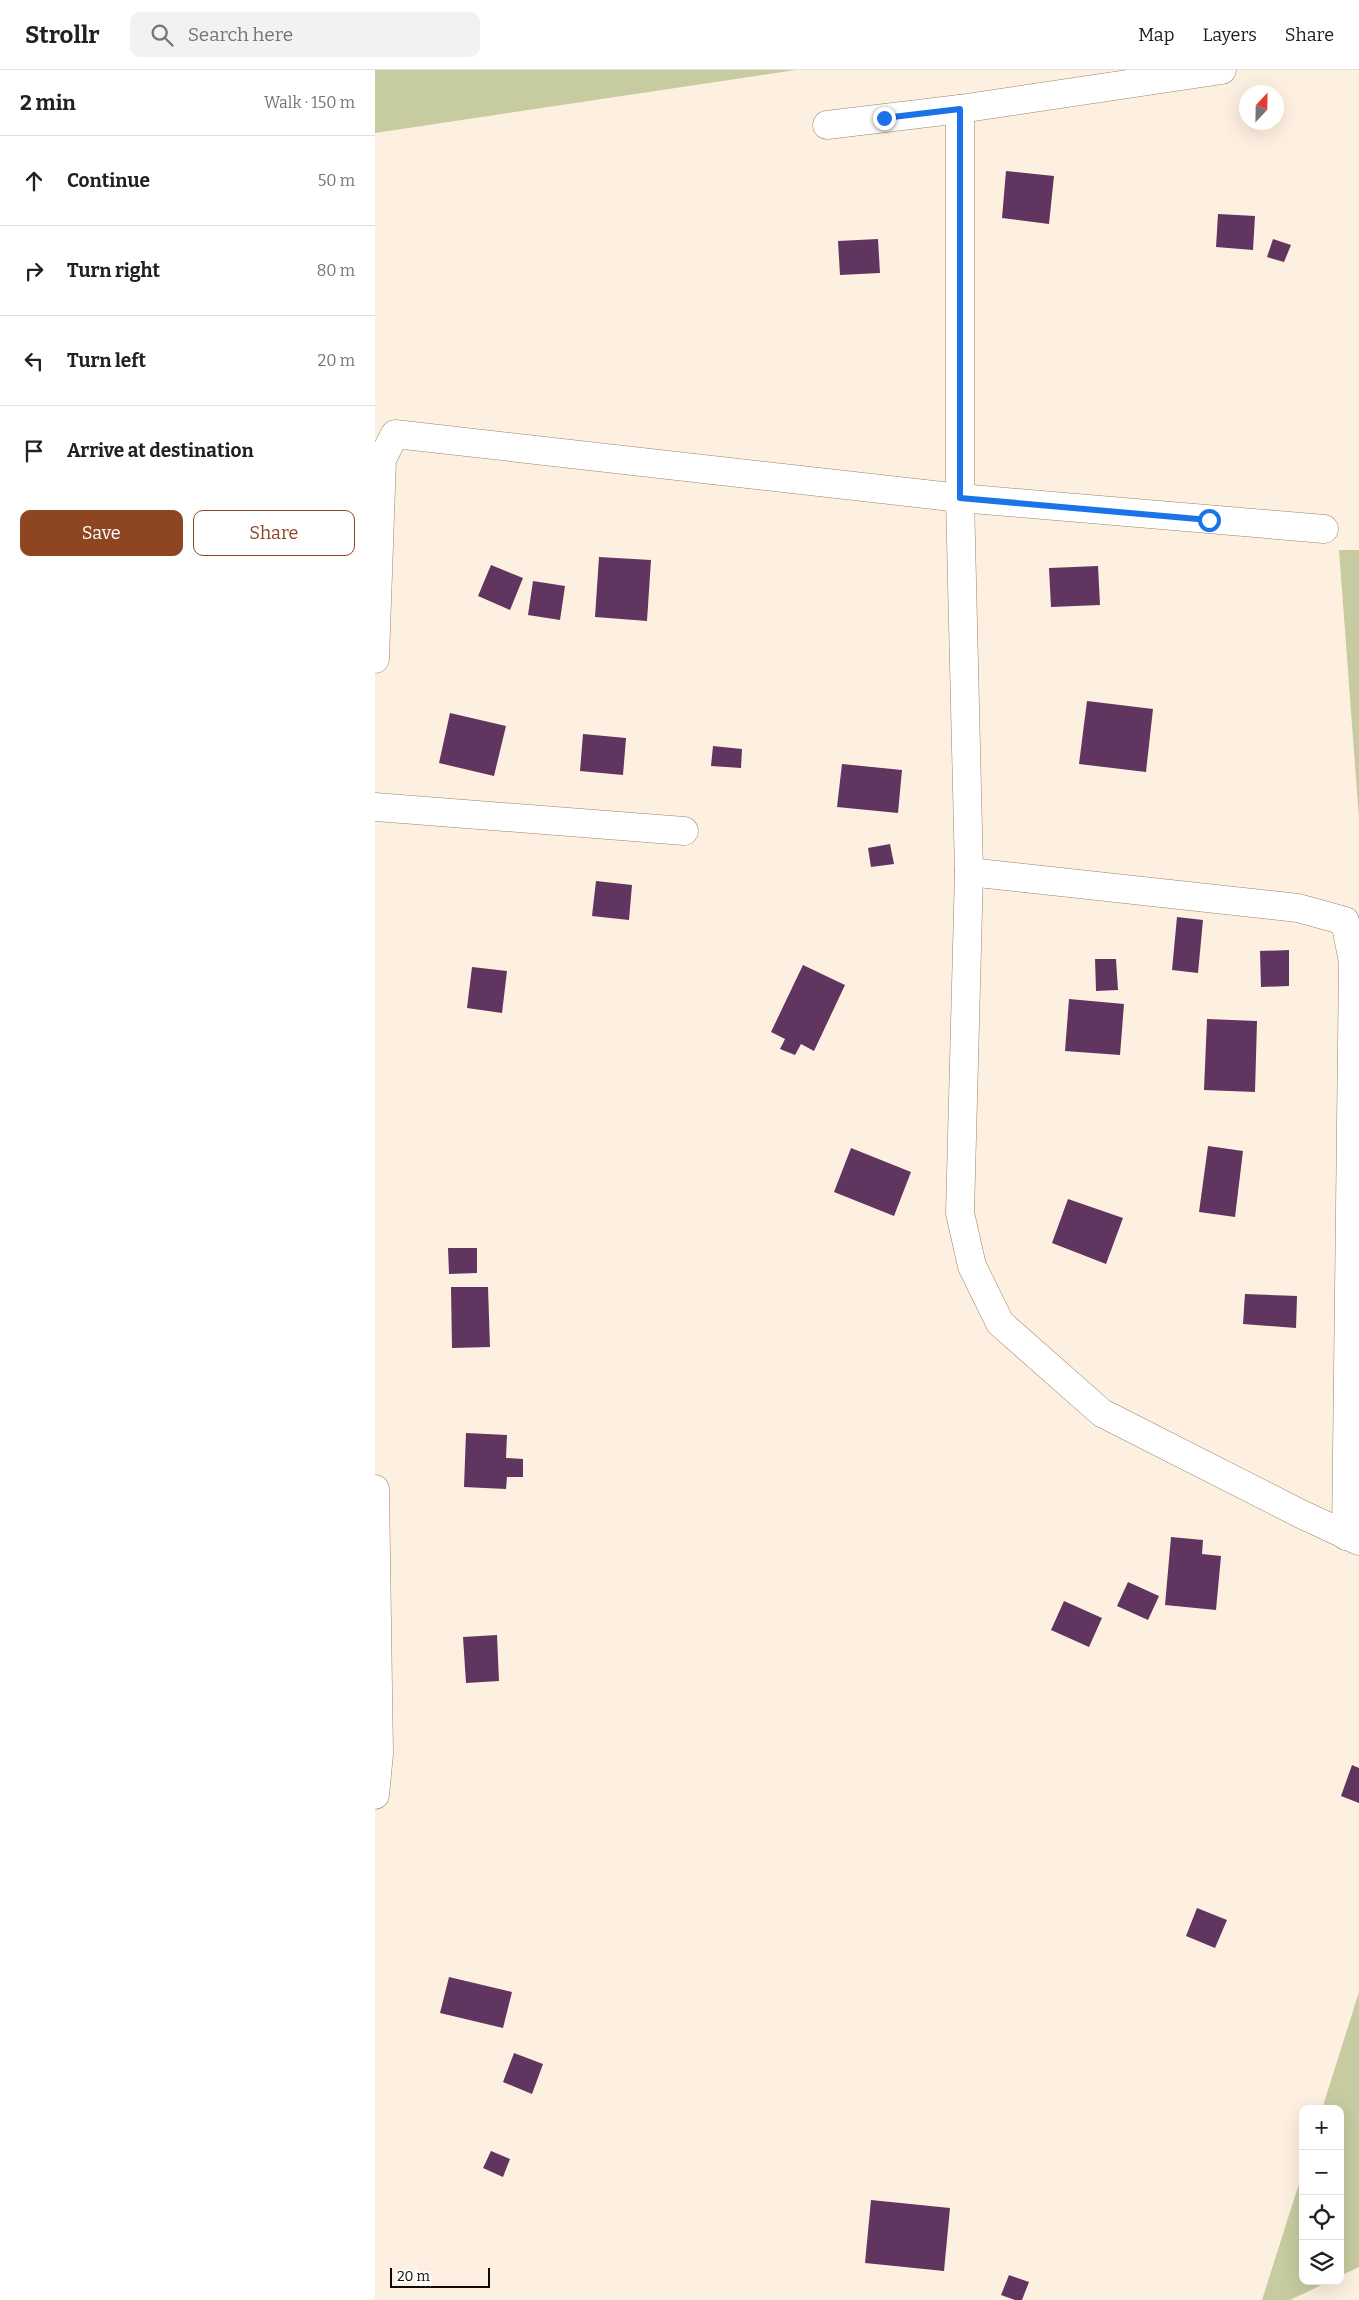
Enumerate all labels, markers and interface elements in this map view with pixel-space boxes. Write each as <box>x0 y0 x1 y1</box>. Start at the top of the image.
search box <box>130 12 480 57</box>
text: Strollr <box>25 21 100 49</box>
icon: search <box>148 21 176 49</box>
text: Search here <box>188 23 293 46</box>
text: Map <box>1138 24 1174 46</box>
text: Layers <box>1202 24 1257 46</box>
text: Share <box>1285 24 1334 46</box>
north arrow <box>1239 85 1284 130</box>
text: 2 min <box>20 90 76 116</box>
text: Walk · 150 m <box>264 93 355 112</box>
route end <box>873 107 896 130</box>
icon: ahead <box>20 167 48 195</box>
text: Continue <box>67 169 150 192</box>
text: 50 m <box>318 171 355 190</box>
icon: right <box>20 257 48 285</box>
text: Turn right <box>67 259 160 282</box>
text: 80 m <box>317 261 355 280</box>
icon: left <box>20 347 48 375</box>
text: Turn left <box>67 349 146 372</box>
text: 20 m <box>318 351 355 370</box>
icon: arrive <box>20 437 48 465</box>
text: Arrive at destination <box>67 439 254 462</box>
route start <box>1198 509 1221 532</box>
button: Save <box>20 510 183 556</box>
button: Share <box>193 510 355 556</box>
map controls <box>1299 2105 1344 2285</box>
button: + <box>1299 2105 1344 2150</box>
button: − <box>1299 2150 1344 2195</box>
button: locate <box>1299 2195 1344 2240</box>
button: layers <box>1299 2240 1344 2285</box>
scale bar <box>390 2265 490 2288</box>
text: 20 m <box>397 2268 430 2285</box>

